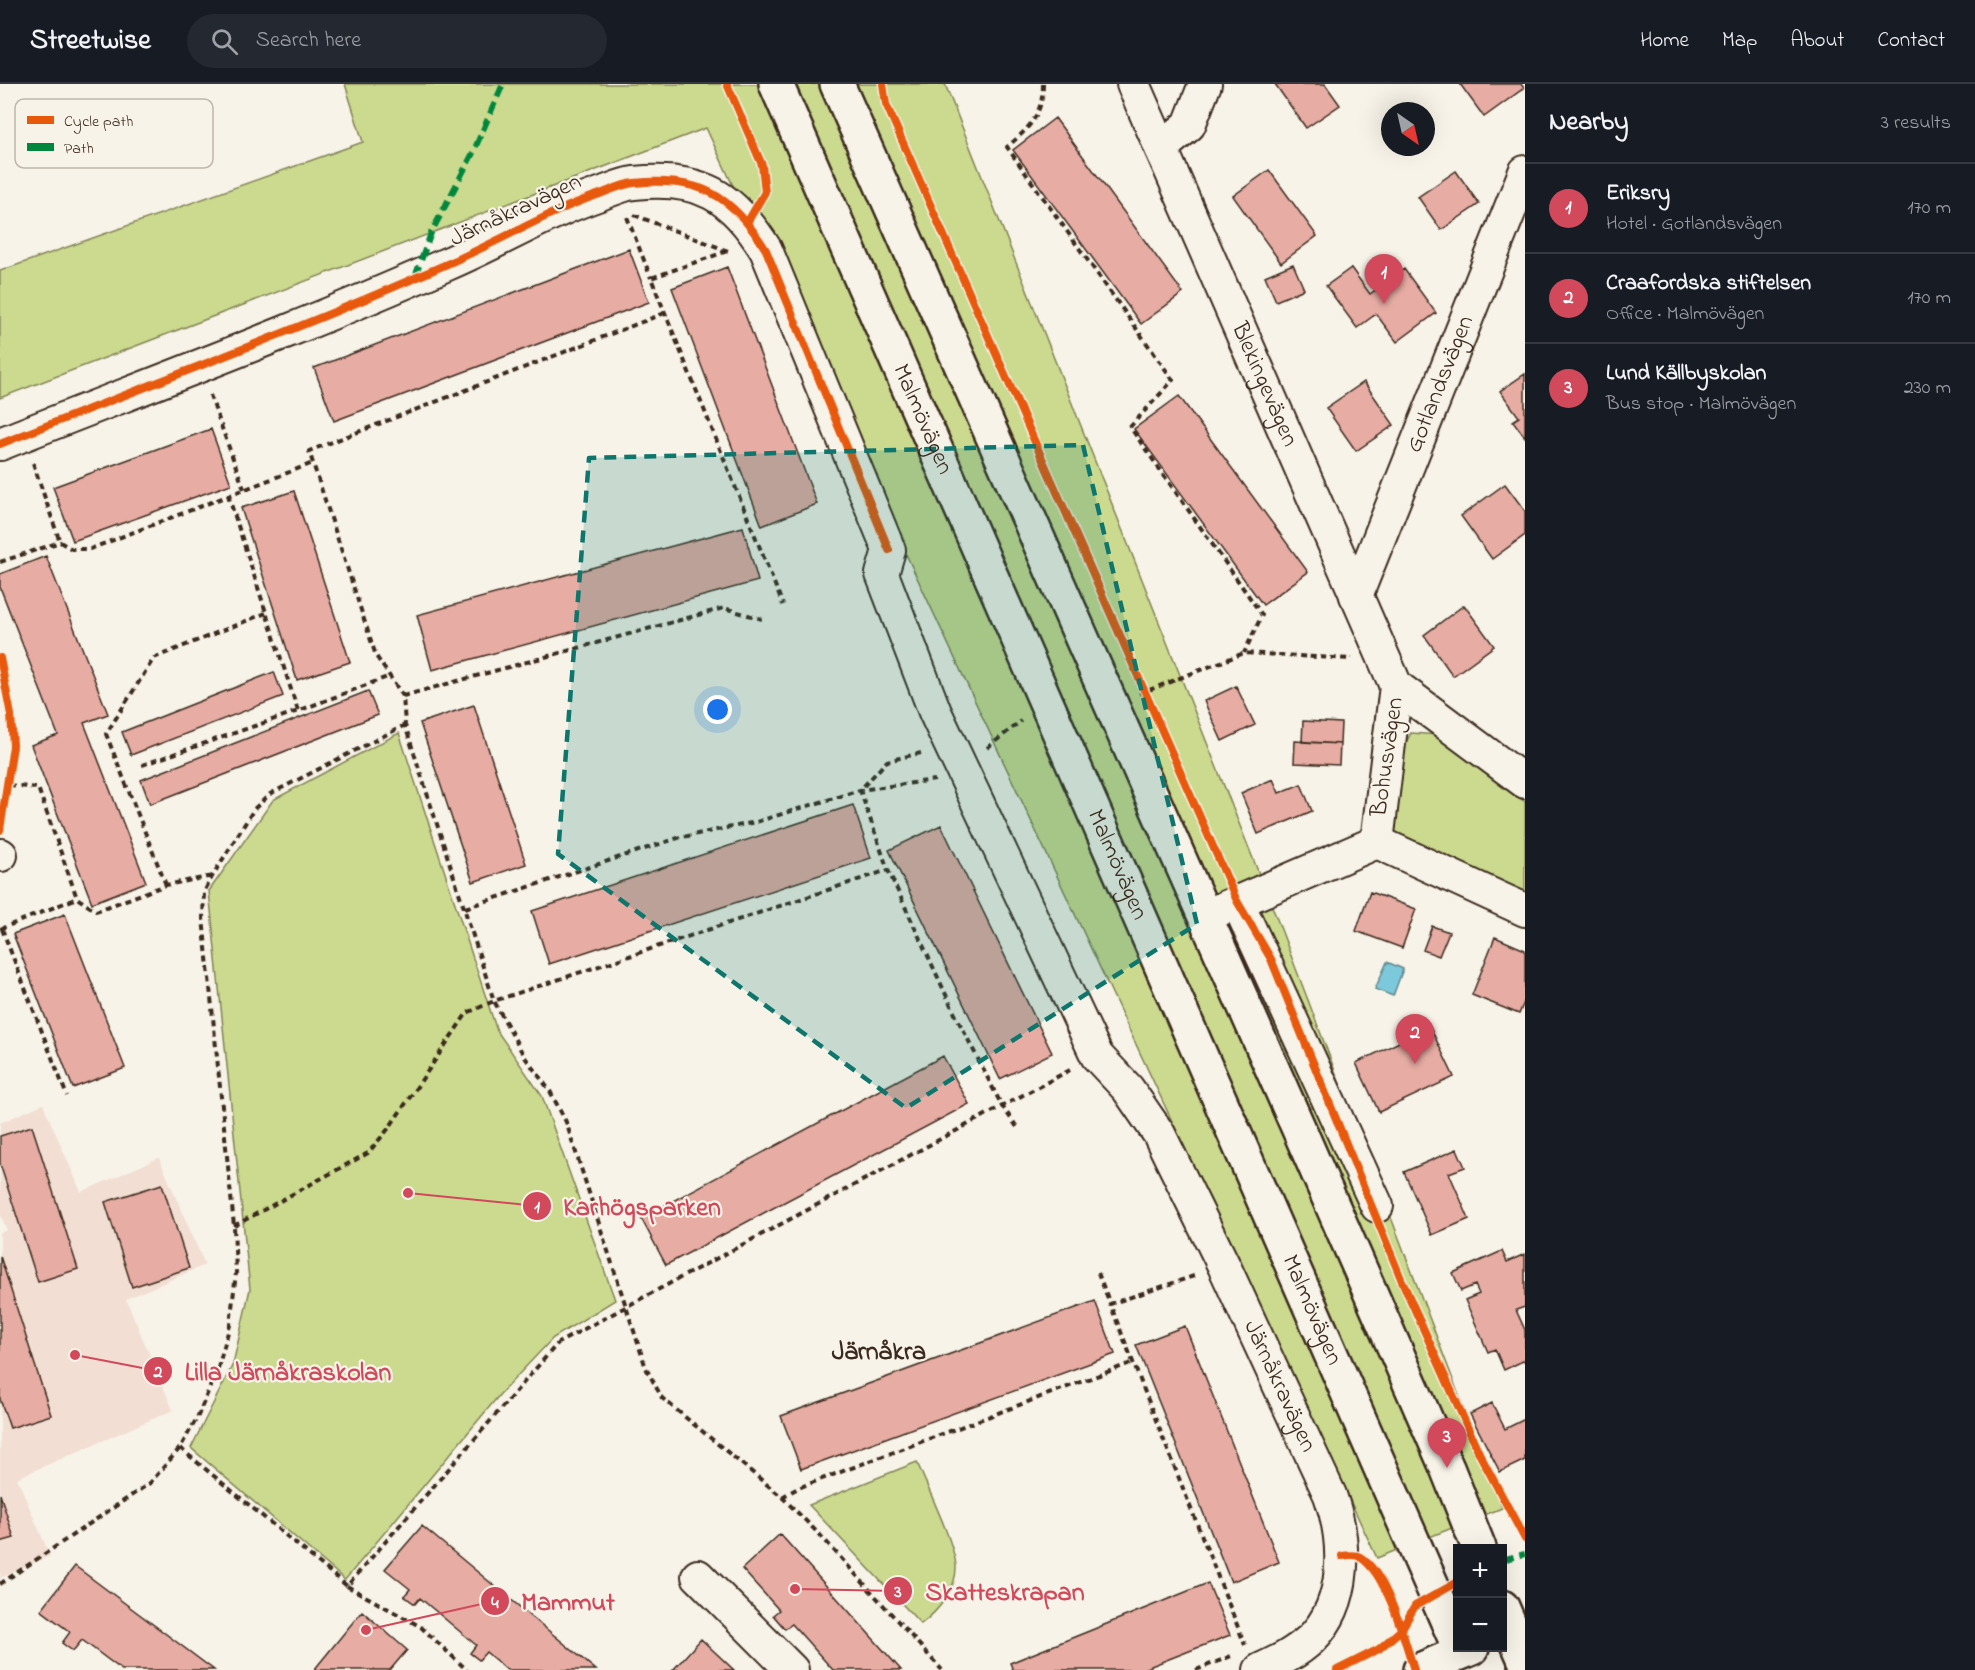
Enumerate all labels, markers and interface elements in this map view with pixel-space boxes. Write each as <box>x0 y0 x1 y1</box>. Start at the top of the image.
search box <box>187 14 607 68</box>
text: Streetwise <box>30 21 151 62</box>
icon: search <box>208 25 241 58</box>
text: Search here <box>256 25 361 57</box>
text: Home <box>1640 26 1689 56</box>
text: Map <box>1722 26 1757 56</box>
text: About <box>1790 26 1844 56</box>
text: Contact <box>1877 26 1945 56</box>
legend <box>15 99 213 168</box>
north arrow <box>1381 102 1435 156</box>
text: Nearby <box>1549 104 1628 142</box>
text: 3 results <box>1881 109 1951 138</box>
text: Cycle path <box>64 110 133 134</box>
text: Path <box>64 137 94 161</box>
street label: Järnåkravägen <box>444 165 588 257</box>
text: Eriksry <box>1606 178 1670 210</box>
text: 1 <box>1565 194 1572 223</box>
text: 170 m <box>1907 194 1951 223</box>
text: Hotel · Gotlandsvägen <box>1606 210 1782 239</box>
pin: 1 <box>1364 254 1404 304</box>
text: Craafordska stiftelsen <box>1606 268 1811 300</box>
text: 2 <box>1564 284 1573 313</box>
text: 170 m <box>1907 284 1951 313</box>
text: Office · Malmövägen <box>1606 300 1764 329</box>
street label: Gotlandsvägen <box>1397 310 1484 458</box>
street label: Blekingevägen <box>1221 316 1307 452</box>
text: Lund Källbyskolan <box>1606 358 1766 390</box>
street label: Malmövägen <box>883 359 962 480</box>
text: 3 <box>1564 374 1573 403</box>
text: 230 m <box>1904 374 1951 403</box>
text: Bus stop · Malmövägen <box>1606 390 1796 419</box>
your location <box>703 695 732 724</box>
street label: Bohusvägen <box>1362 695 1414 820</box>
street label: Malmövägen <box>1078 804 1157 926</box>
pin: 2 <box>1396 1014 1434 1064</box>
callout: Karhögsparken <box>522 1184 733 1228</box>
text: Karhögsparken <box>563 1190 721 1229</box>
text: 1 <box>534 1195 540 1221</box>
street label: Malmövägen <box>1272 1249 1351 1371</box>
street label: Järnåkravägen <box>1234 1314 1325 1458</box>
district label: Järnåkra <box>832 1334 926 1372</box>
callout: Lilla Järnåkraskolan <box>143 1349 403 1393</box>
text: Lilla Järnåkraskolan <box>185 1355 391 1393</box>
text: 2 <box>153 1360 163 1386</box>
pin: 3 <box>1428 1418 1466 1468</box>
map controls <box>1453 1544 1507 1652</box>
button: + <box>1453 1544 1507 1598</box>
callout: Skatteskrapan <box>883 1569 1096 1613</box>
text: Skatteskrapan <box>926 1575 1085 1613</box>
callout: Mammut <box>480 1579 627 1623</box>
text: 3 <box>893 1580 902 1606</box>
text: Mammut <box>521 1585 615 1623</box>
text: 4 <box>491 1591 499 1617</box>
button: − <box>1453 1598 1507 1652</box>

